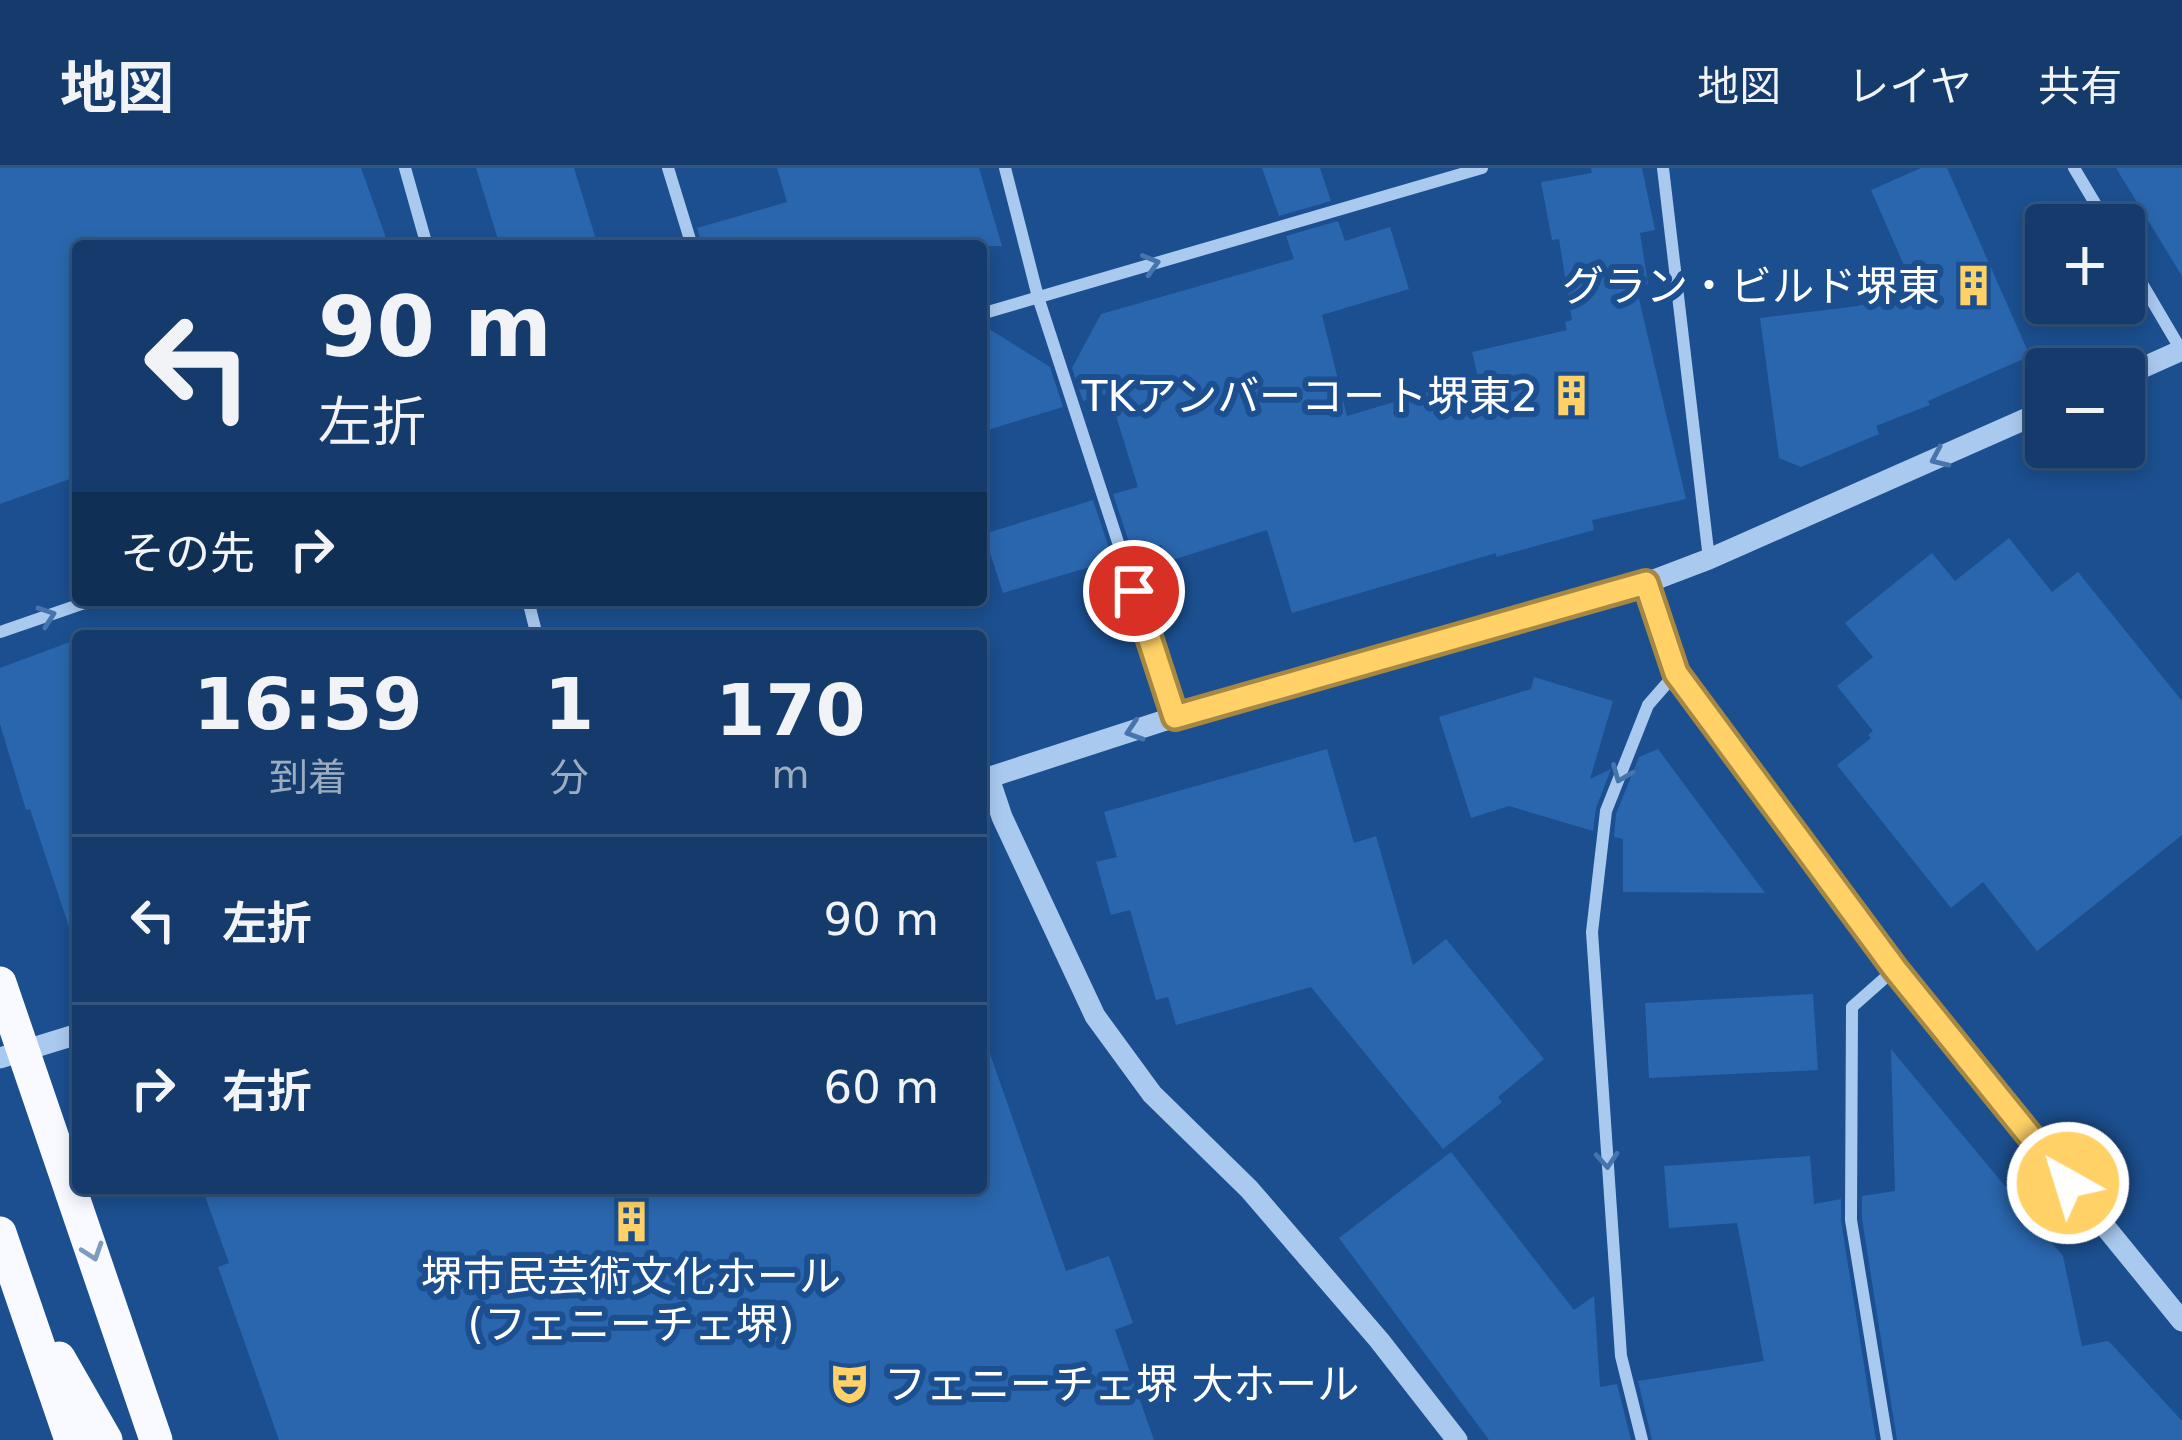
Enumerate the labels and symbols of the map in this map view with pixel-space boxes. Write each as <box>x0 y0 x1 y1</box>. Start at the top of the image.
one-way arrow <box>1139 253 1160 278</box>
place label: グラン・ビルド堺東 <box>1562 262 1940 311</box>
building icon: グラン・ビルド堺東 <box>1951 263 1997 309</box>
place label: TKアンバーコート堺東2 <box>1081 372 1538 421</box>
building icon: TKアンバーコート堺東2 <box>1549 373 1595 419</box>
one-way arrow <box>1930 443 1951 467</box>
pin <box>1083 540 1185 642</box>
one-way arrow <box>35 606 56 630</box>
one-way arrow <box>1124 716 1145 741</box>
one-way arrow <box>1610 762 1635 783</box>
position arrow <box>2005 1120 2131 1246</box>
one-way arrow <box>1594 1151 1620 1170</box>
building icon: 堺市民芸術文化ホール (フェニーチェ堺) <box>608 1199 654 1245</box>
one-way arrow <box>79 1241 104 1262</box>
place label: 堺市民芸術文化ホール (フェニーチェ堺) <box>421 1252 841 1349</box>
place label: フェニーチェ堺 大ホール <box>884 1360 1359 1409</box>
theatre icon: フェニーチェ堺 大ホール <box>827 1361 873 1407</box>

